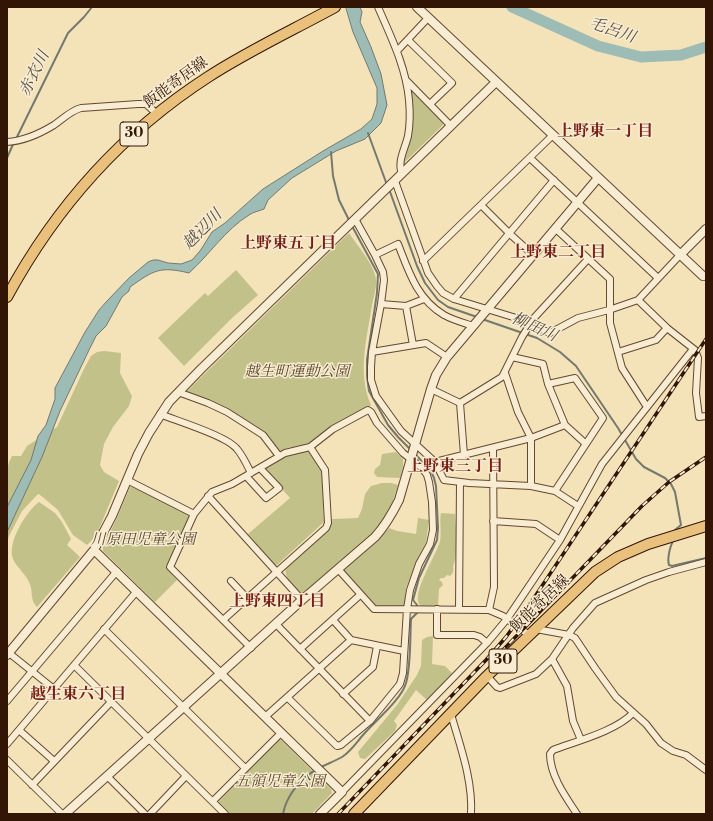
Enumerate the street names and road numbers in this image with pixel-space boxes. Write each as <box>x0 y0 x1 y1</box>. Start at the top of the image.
street label: 飯能寄居線 <box>140 54 212 112</box>
road number: 30 <box>120 122 148 146</box>
street label: 飯能寄居線 <box>507 571 573 637</box>
road number: 30 <box>489 649 517 673</box>

